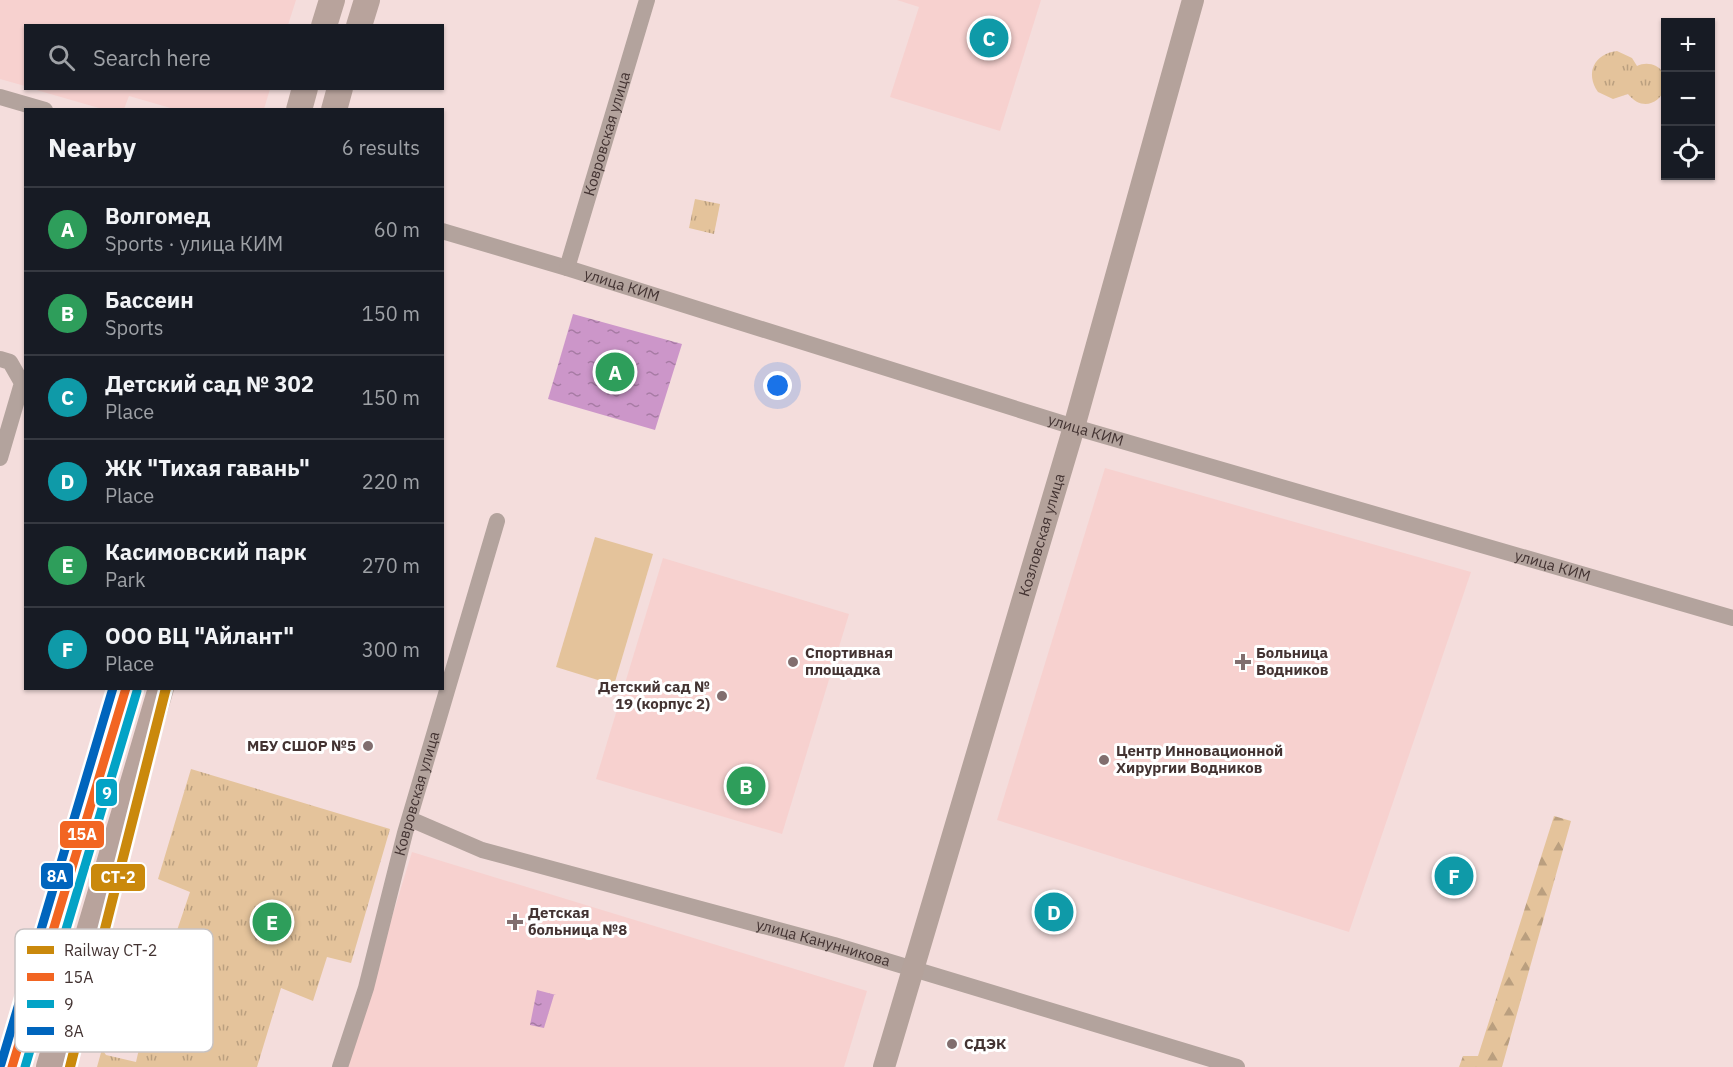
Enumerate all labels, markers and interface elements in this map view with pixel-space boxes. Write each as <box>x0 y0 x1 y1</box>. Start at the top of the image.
pin: C <box>970 15 1008 60</box>
map controls <box>1661 18 1715 180</box>
button: + <box>1661 18 1715 72</box>
search box <box>24 24 444 90</box>
icon: search <box>45 41 78 74</box>
text: Search here <box>93 43 211 72</box>
street label: Ковровская улица <box>579 69 634 198</box>
button: − <box>1661 72 1715 126</box>
button: locate <box>1661 126 1715 180</box>
text: Nearby <box>48 130 136 164</box>
text: 6 results <box>342 134 420 161</box>
text: Волгомед <box>105 201 210 230</box>
text: A <box>61 216 74 243</box>
text: 60 m <box>374 216 420 243</box>
text: Sports · улица КИМ <box>105 230 283 257</box>
street label: улица КИМ <box>582 264 662 305</box>
text: Бассеин <box>105 285 194 314</box>
text: B <box>61 300 74 327</box>
text: 150 m <box>362 300 420 327</box>
text: Sports <box>105 314 164 341</box>
pin: A <box>596 350 634 394</box>
text: Детский сад № 302 <box>105 369 314 398</box>
your location <box>763 371 792 400</box>
text: C <box>61 384 74 411</box>
text: 150 m <box>362 384 420 411</box>
text: Place <box>105 398 154 425</box>
street label: улица КИМ <box>1046 409 1126 450</box>
text: ЖК "Тихая гавань" <box>105 453 310 482</box>
text: D <box>61 468 74 495</box>
text: 220 m <box>362 468 420 495</box>
street label: Козловская улица <box>1014 471 1069 599</box>
text: Place <box>105 482 154 509</box>
text: Касимовский парк <box>105 537 307 566</box>
street label: улица КИМ <box>1513 545 1593 585</box>
text: E <box>61 552 74 579</box>
text: 270 m <box>362 552 420 579</box>
text: Park <box>105 566 145 593</box>
text: ООО ВЦ "Айлант" <box>105 621 294 650</box>
text: F <box>62 636 73 663</box>
text: 300 m <box>362 636 420 663</box>
place label: Спортивная площадка <box>805 643 893 679</box>
place label: Больница Водников <box>1256 643 1329 679</box>
text: Place <box>105 650 154 677</box>
marker: Больница Водников <box>1234 653 1252 671</box>
marker: Спортивная площадка <box>786 655 800 669</box>
place label: Детский сад № 19 (корпус 2) <box>598 677 710 713</box>
marker: Детский сад № 19 (корпус 2) <box>715 689 729 703</box>
street label: Ковровская улица <box>390 729 443 858</box>
place label: МБУ СШОР №5 <box>247 736 356 755</box>
marker: МБУ СШОР №5 <box>361 739 375 753</box>
place label: Центр Инновационной Хирургии Водников <box>1116 741 1283 777</box>
marker: Центр Инновационной Хирургии Водников <box>1097 753 1111 767</box>
pin: B <box>726 764 766 808</box>
line badge: 9 <box>95 778 118 807</box>
text: 9 <box>102 783 112 803</box>
line badge: 15А <box>59 820 105 849</box>
text: 15А <box>67 824 97 844</box>
pin: F <box>1434 854 1474 898</box>
line badge: 8А <box>40 862 74 890</box>
line badge: СТ-2 <box>90 863 146 892</box>
text: 8А <box>47 866 67 886</box>
text: СТ-2 <box>100 867 136 887</box>
pin: D <box>1034 890 1074 934</box>
pin: E <box>252 900 292 944</box>
place label: Детская больница №8 <box>528 903 627 939</box>
marker: Детская больница №8 <box>506 913 524 931</box>
street label: улица Канунникова <box>754 914 893 971</box>
legend <box>15 929 213 1052</box>
text: Railway СТ-2 <box>64 940 157 960</box>
text: 15А <box>64 967 93 987</box>
text: 9 <box>64 994 74 1014</box>
text: 8А <box>64 1021 84 1041</box>
place label: СДЭК <box>964 1034 1006 1053</box>
marker: СДЭК <box>945 1037 959 1051</box>

